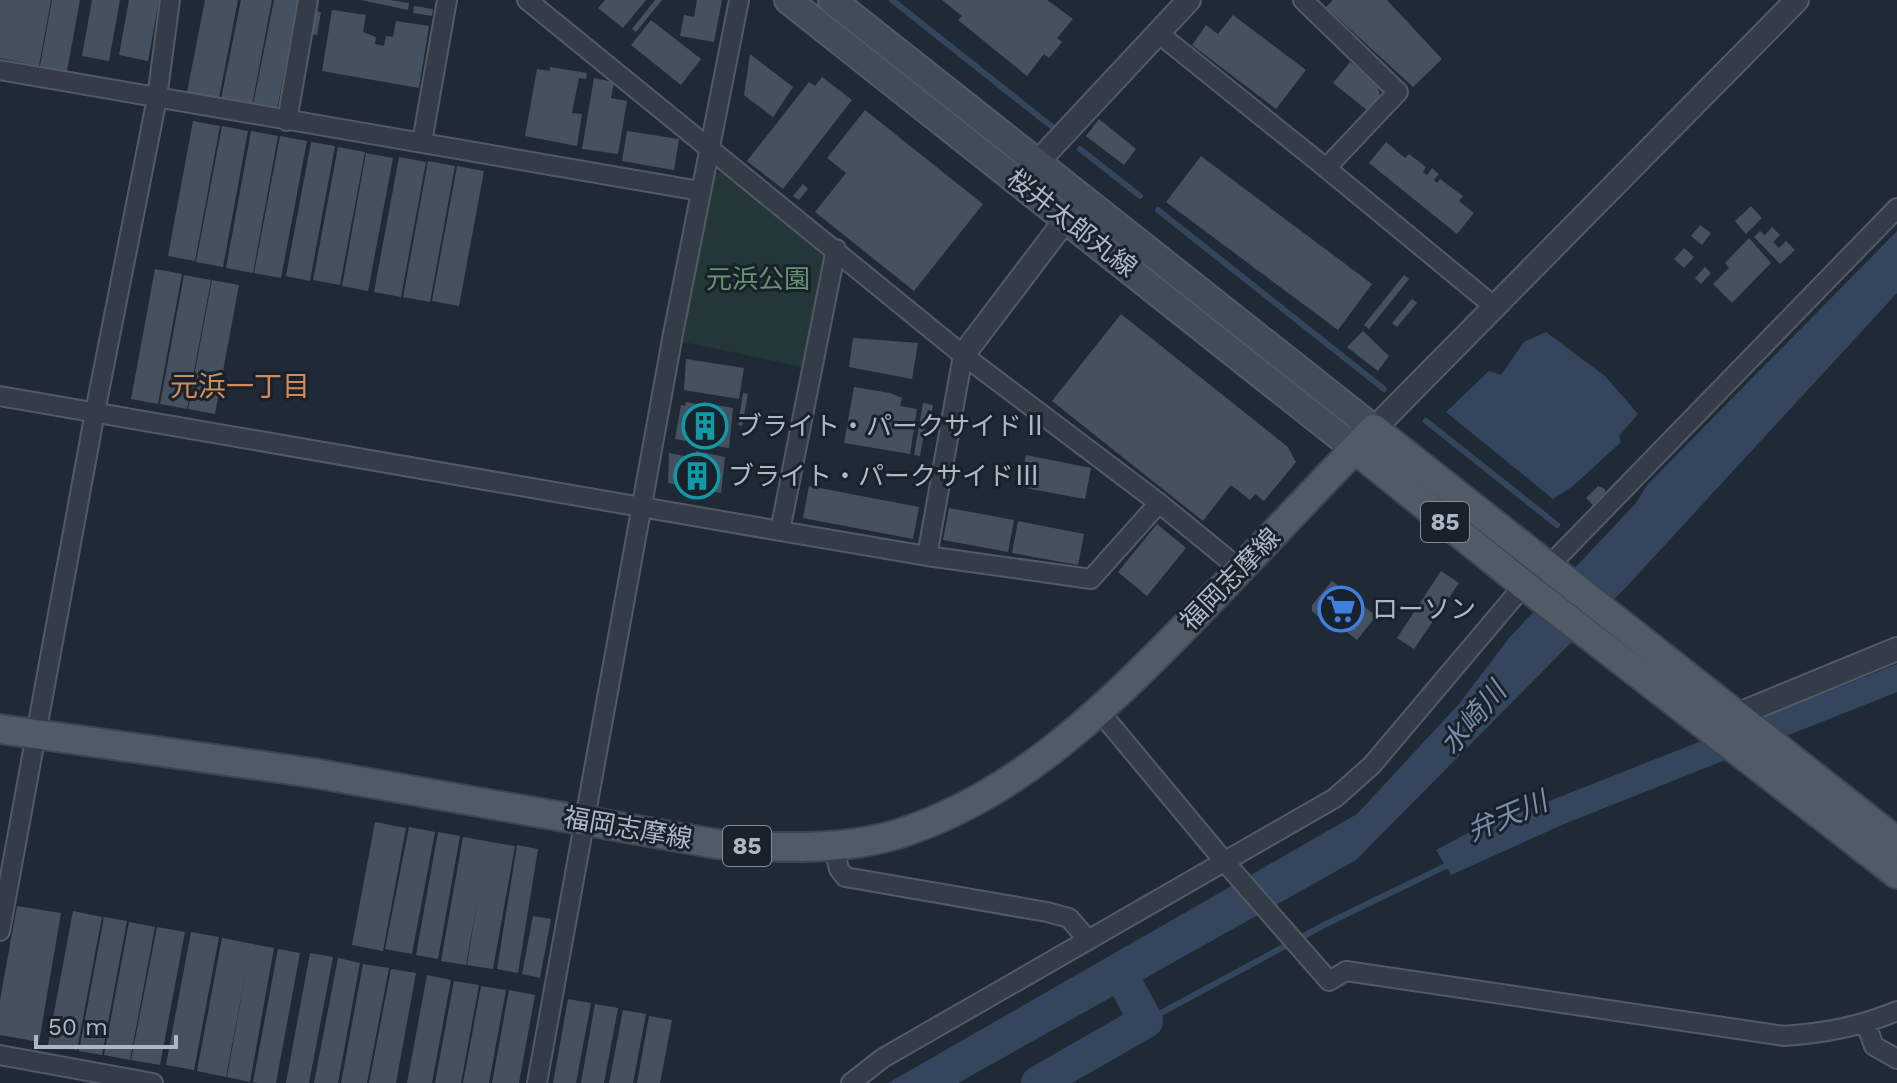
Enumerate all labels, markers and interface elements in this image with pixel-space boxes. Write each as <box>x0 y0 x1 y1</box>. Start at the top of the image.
street label: 桜井太郎丸線 <box>1001 163 1143 283</box>
park label: 元浜公園 <box>706 264 810 294</box>
district label: 元浜一丁目 <box>170 370 310 403</box>
building icon: ブライト・パークサイドⅡ <box>681 402 729 450</box>
place label: ブライト・パークサイドⅡ <box>736 411 1048 441</box>
building icon: ブライト・パークサイドⅢ <box>673 452 721 500</box>
place label: ブライト・パークサイドⅢ <box>728 461 1040 491</box>
road number: 85 <box>1421 502 1469 542</box>
street label: 福岡志摩線 <box>1174 522 1286 636</box>
supermarket icon: ローソン <box>1317 585 1365 633</box>
place label: ローソン <box>1372 594 1476 624</box>
water label: 水崎川 <box>1433 673 1515 761</box>
water label: 弁天川 <box>1462 783 1555 848</box>
street label: 福岡志摩線 <box>561 802 695 854</box>
road number: 85 <box>723 826 771 866</box>
scale bar <box>36 999 176 1049</box>
text: 50 m <box>48 1013 108 1041</box>

